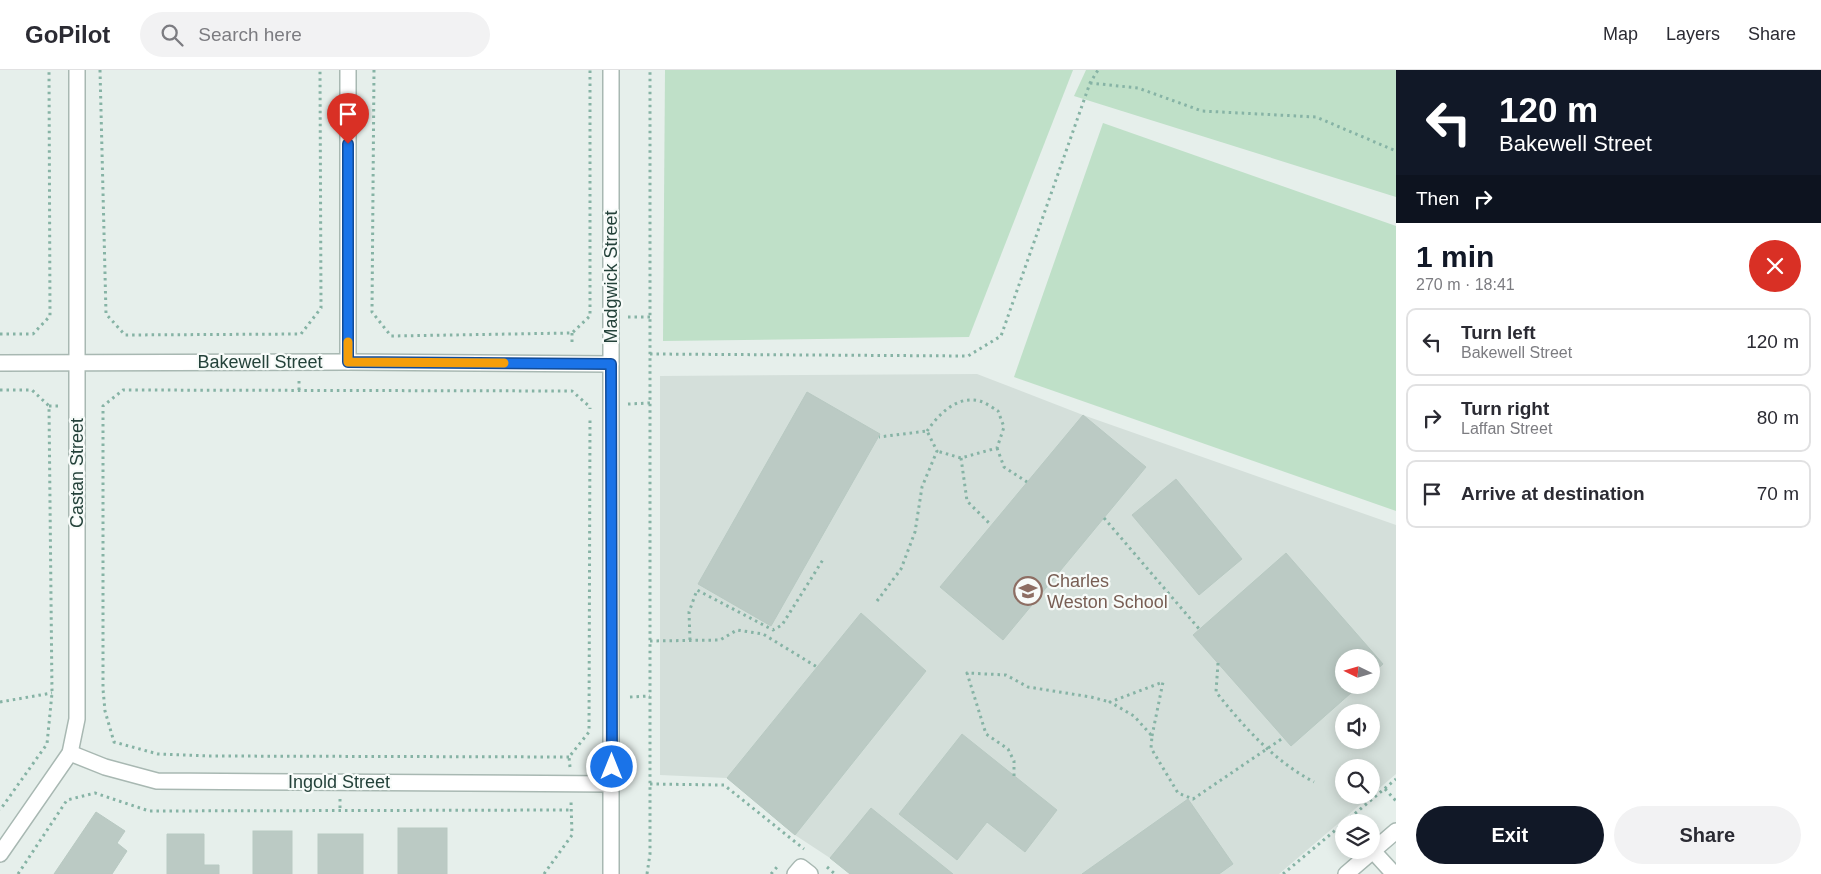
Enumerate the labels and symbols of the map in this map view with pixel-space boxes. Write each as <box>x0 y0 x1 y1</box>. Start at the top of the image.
pin <box>327 93 369 144</box>
street label: Madgwick Street <box>601 210 621 344</box>
street label: Bakewell Street <box>197 352 323 372</box>
street label: Castan Street <box>67 418 87 528</box>
place label: Charles Weston School <box>1047 571 1168 612</box>
school or university icon: Charles Weston School <box>1013 576 1043 606</box>
north arrow <box>1335 649 1380 694</box>
position arrow <box>585 740 637 792</box>
street label: Ingold Street <box>288 772 390 792</box>

